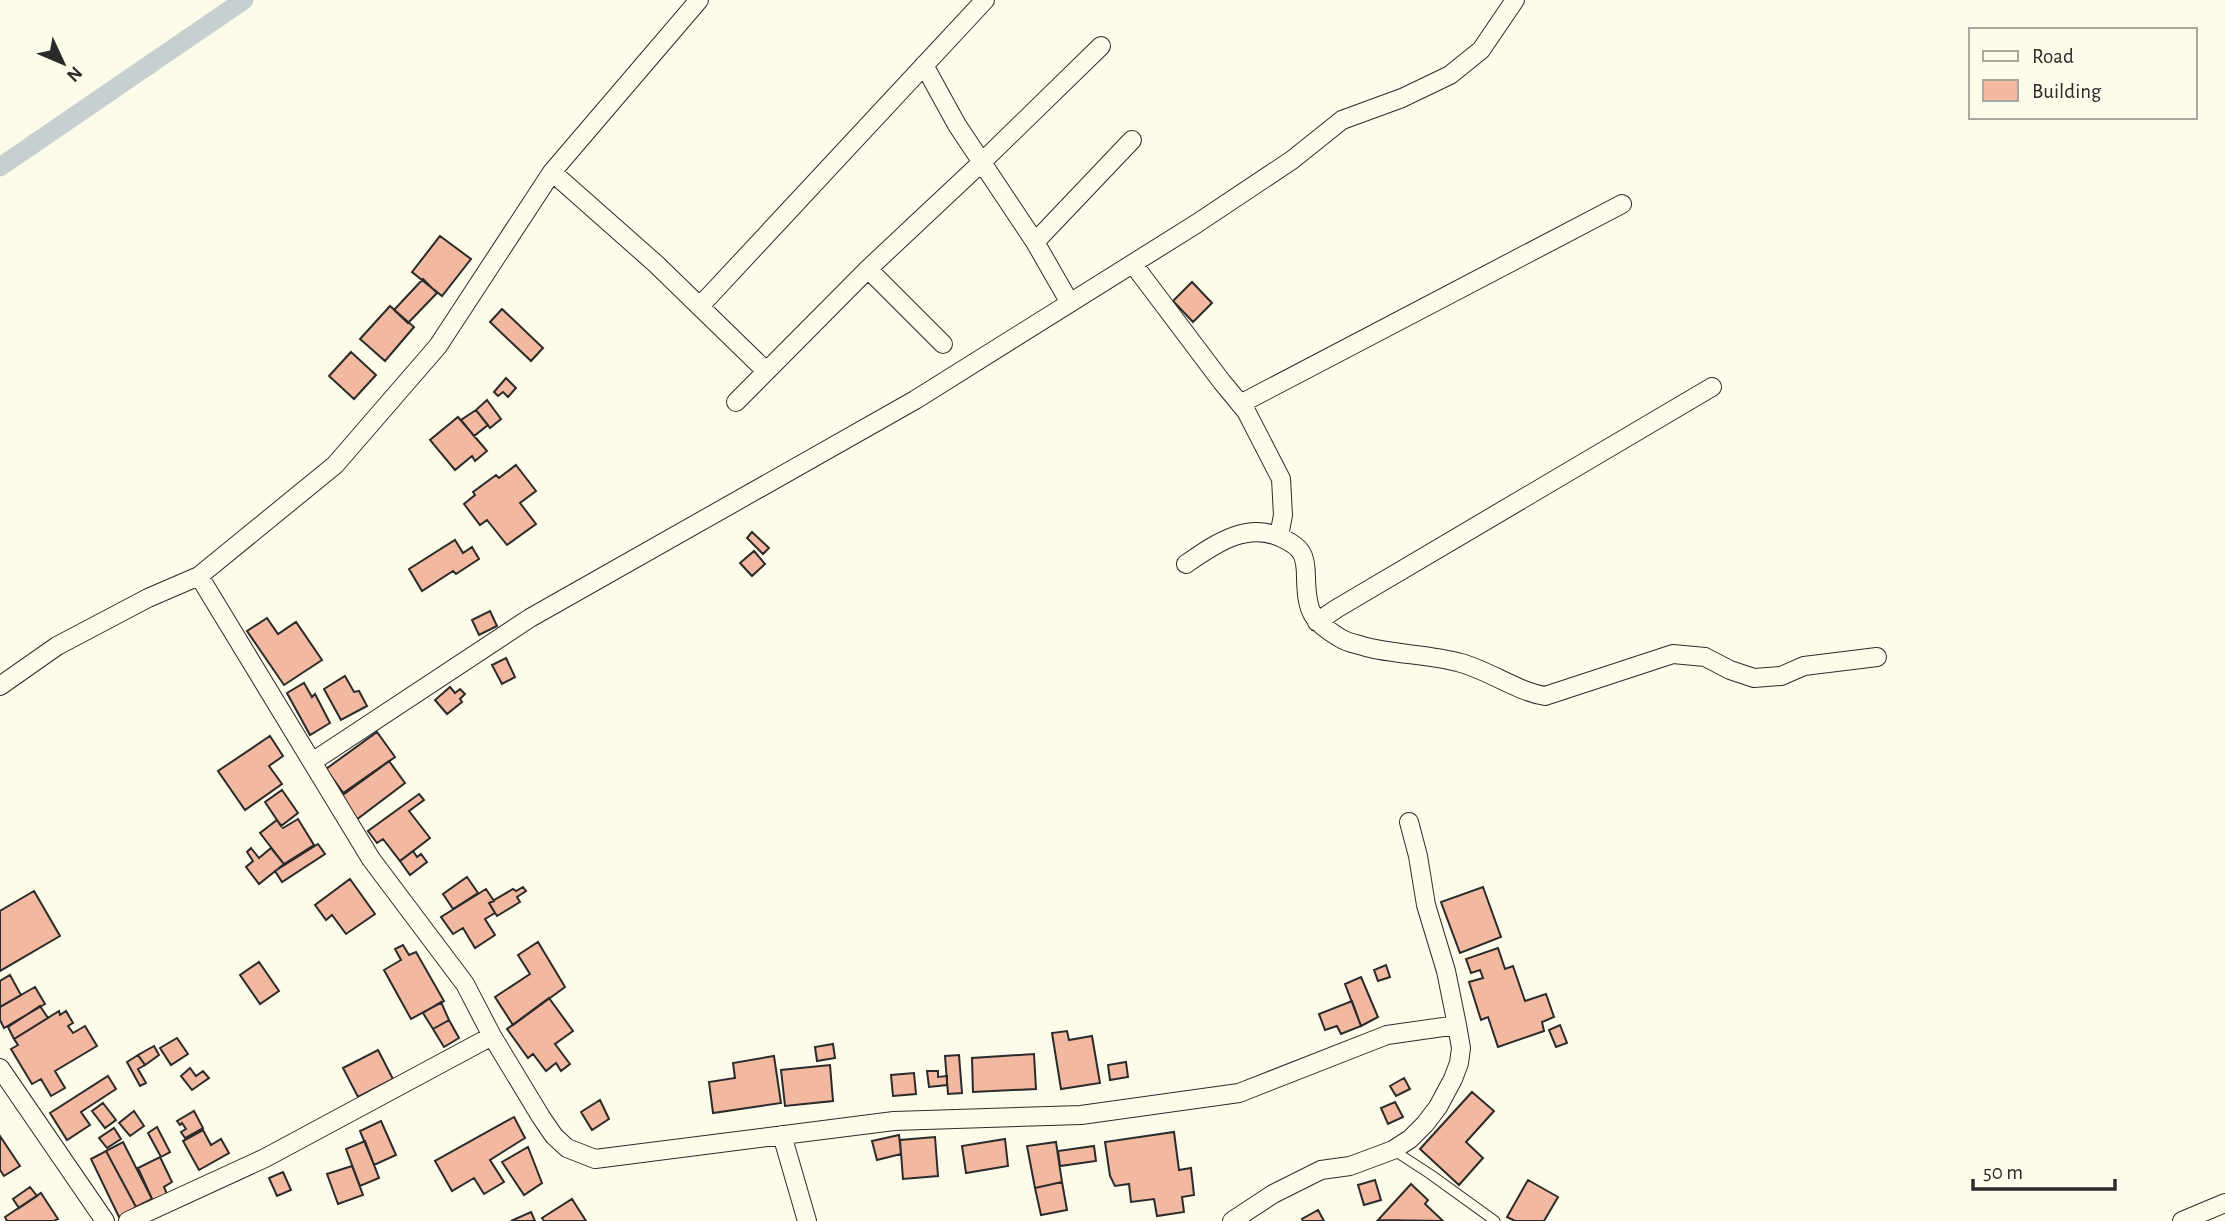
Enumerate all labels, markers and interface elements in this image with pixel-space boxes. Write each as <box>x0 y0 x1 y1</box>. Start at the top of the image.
north arrow <box>28 28 98 98</box>
legend <box>1969 28 2197 119</box>
text: Road <box>2032 46 2074 67</box>
text: N <box>63 62 86 85</box>
text: Building <box>2032 81 2102 102</box>
scale bar <box>1973 1148 2115 1192</box>
text: 50 m <box>1983 1162 2023 1183</box>

